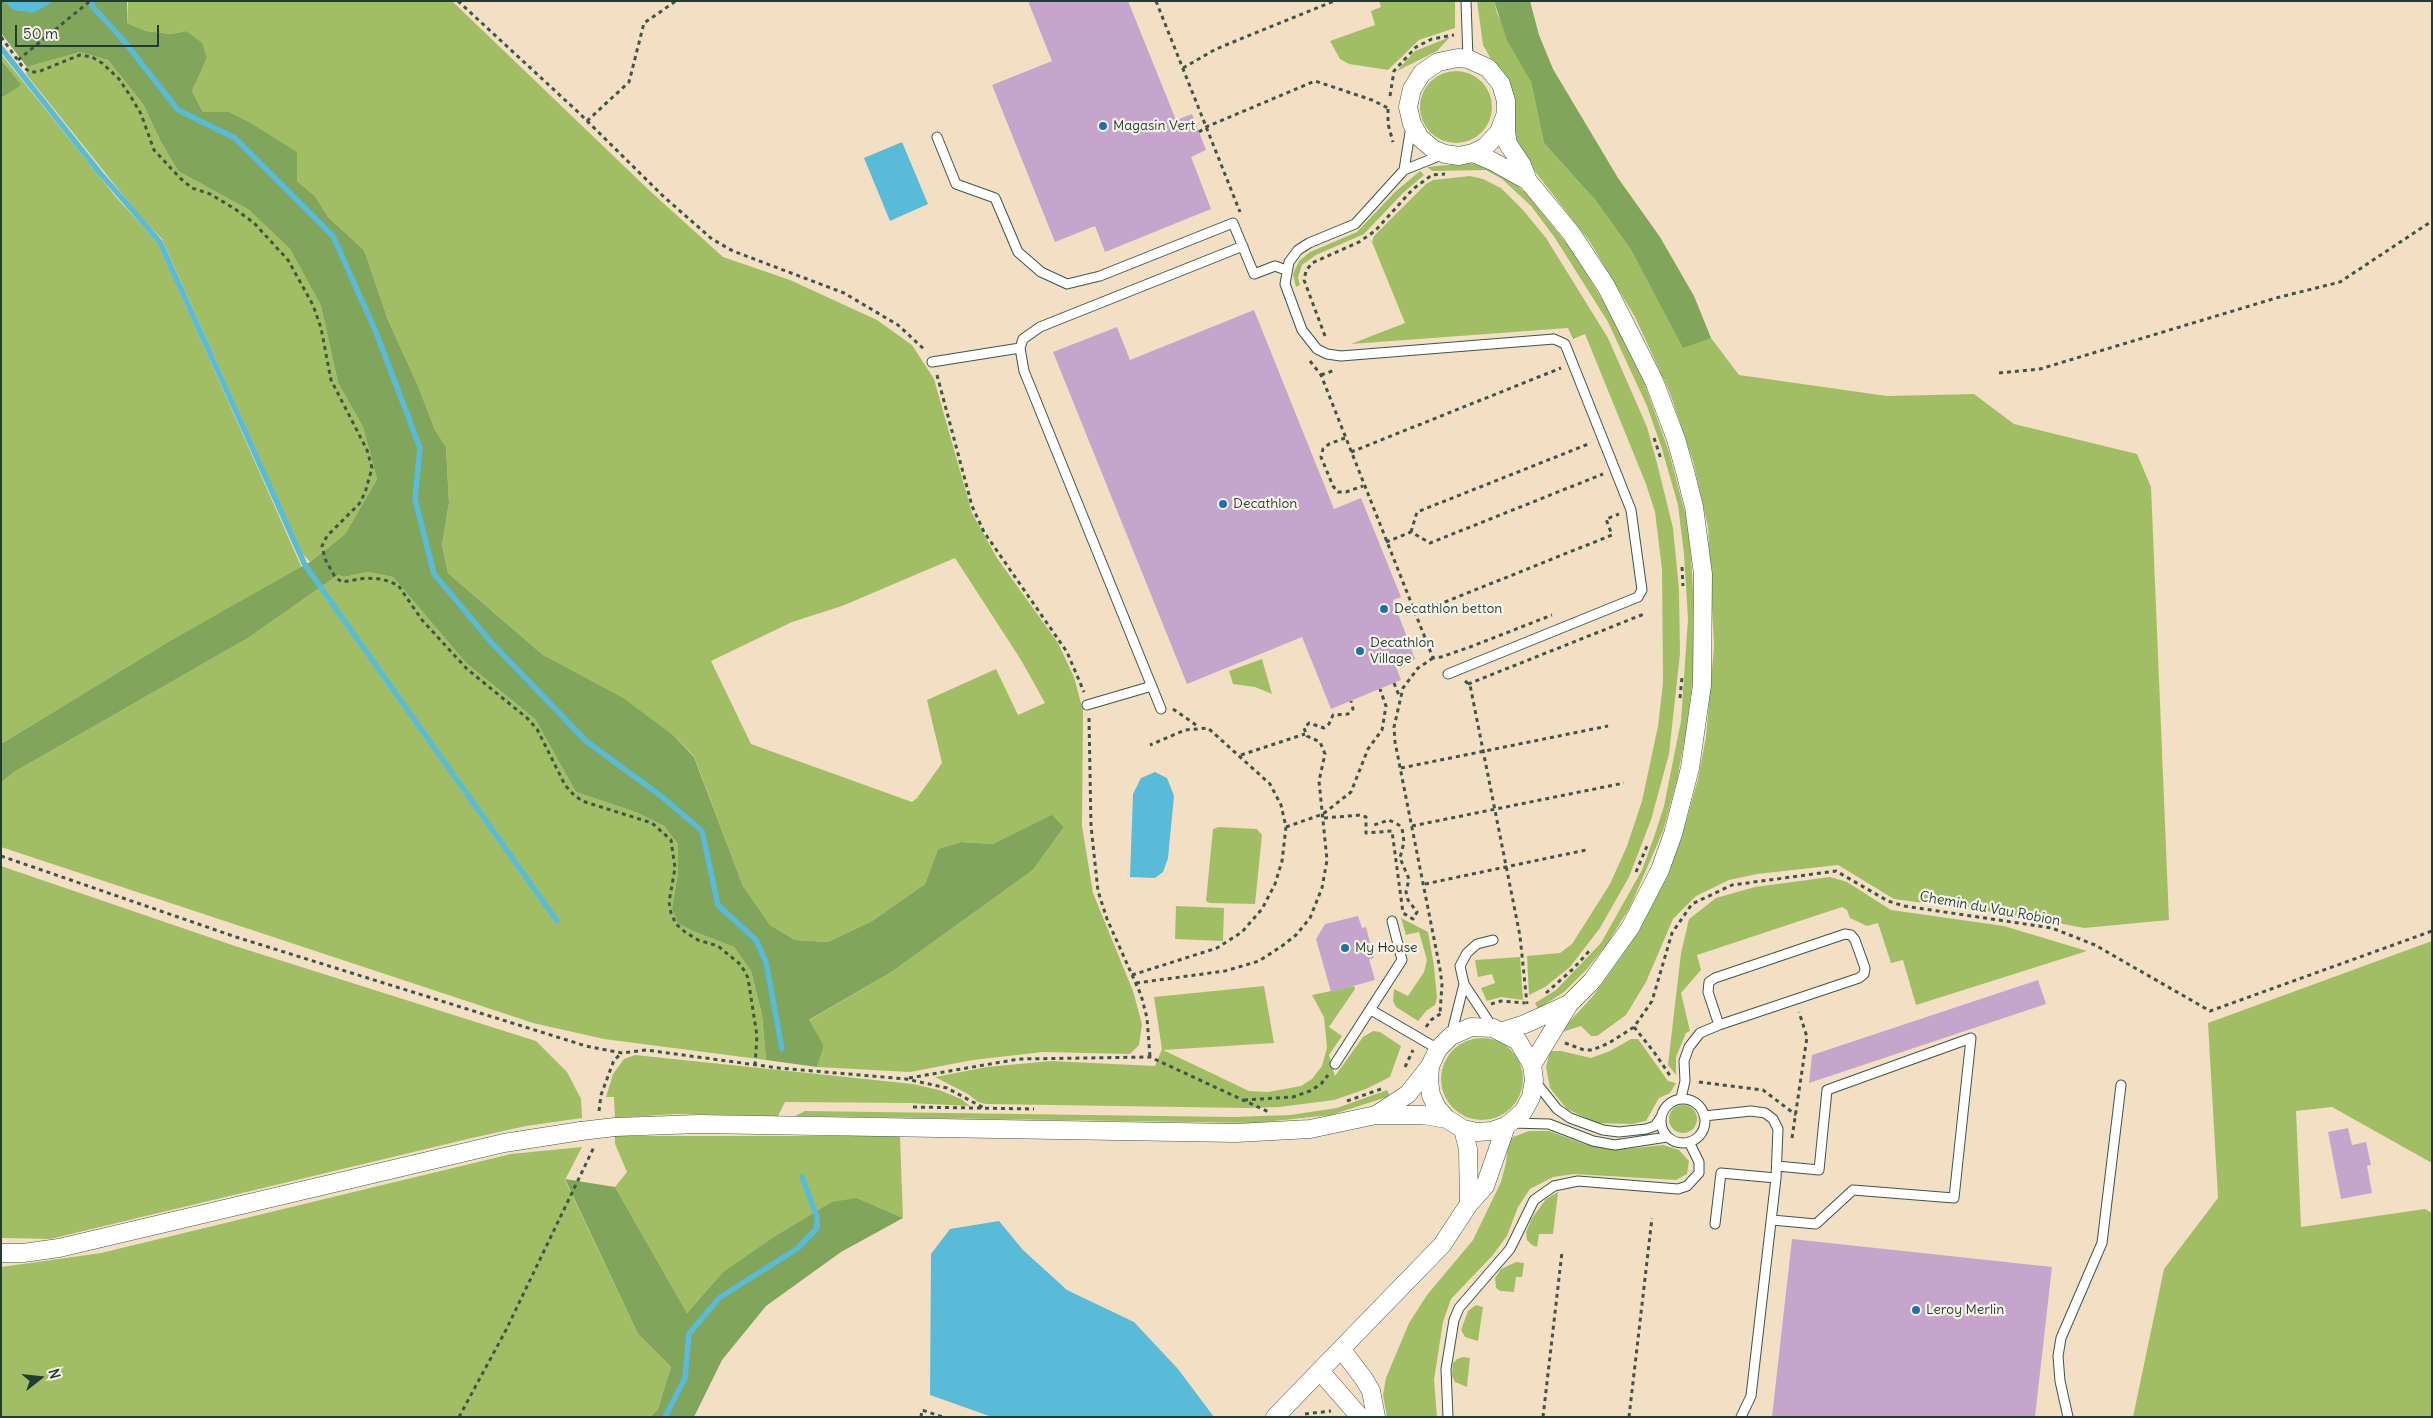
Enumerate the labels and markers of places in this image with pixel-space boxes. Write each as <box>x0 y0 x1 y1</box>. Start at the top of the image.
place label: Magasin Vert <box>1113 118 1195 134</box>
marker: Magasin Vert <box>1097 120 1109 132</box>
place label: Decathlon <box>1233 496 1297 512</box>
marker: Decathlon <box>1217 498 1229 510</box>
place label: Decathlon betton <box>1394 601 1502 617</box>
marker: Decathlon betton <box>1378 603 1390 615</box>
place label: Decathlon Village <box>1370 635 1434 668</box>
marker: Decathlon Village <box>1354 645 1366 657</box>
place label: My House <box>1355 940 1418 956</box>
marker: My House <box>1339 942 1351 954</box>
place label: Leroy Merlin <box>1926 1302 2004 1318</box>
marker: Leroy Merlin <box>1910 1304 1922 1316</box>

